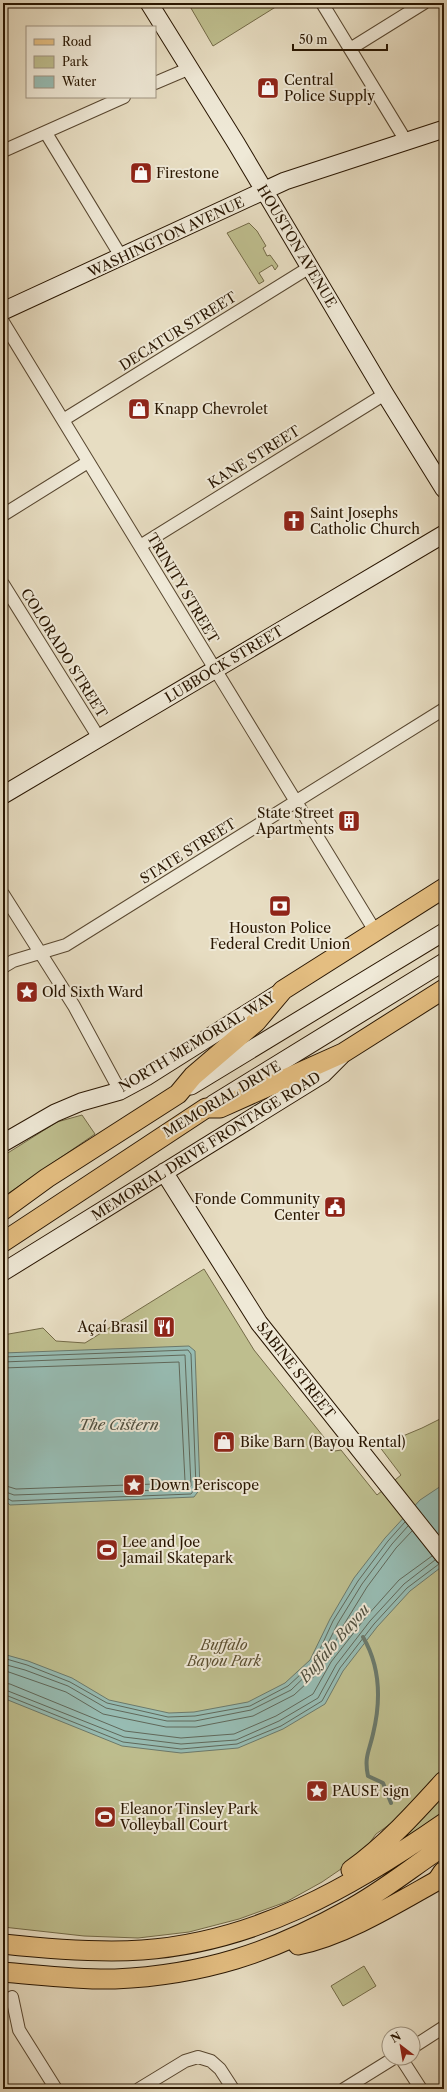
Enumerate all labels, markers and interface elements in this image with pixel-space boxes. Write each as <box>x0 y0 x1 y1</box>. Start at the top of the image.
legend <box>26 26 156 98</box>
scale bar <box>293 26 387 52</box>
text: 50 m <box>299 32 328 47</box>
text: Road <box>62 34 92 49</box>
text: Park <box>62 54 89 69</box>
place label: Central Police Supply <box>284 71 375 105</box>
text: Water <box>61 74 96 89</box>
shop icon: Central Police Supply <box>255 75 281 101</box>
shop icon: Firestone <box>128 160 154 186</box>
place label: Firestone <box>156 164 219 182</box>
street label: HOUSTON AVENUE <box>253 181 341 311</box>
street label: WASHINGTON AVENUE <box>84 193 247 282</box>
street label: DECATUR STREET <box>116 287 240 374</box>
shop icon: Knapp Chevrolet <box>126 396 152 422</box>
place label: Knapp Chevrolet <box>154 400 268 418</box>
street label: KANE STREET <box>205 421 304 492</box>
place label: Saint Josephs Catholic Church <box>310 504 420 538</box>
church icon: Saint Josephs Catholic Church <box>281 508 307 534</box>
street label: TRINITY STREET <box>143 530 223 647</box>
street label: COLORADO STREET <box>17 585 111 721</box>
street label: LUBBOCK STREET <box>162 621 287 706</box>
place label: State Street Apartments <box>255 804 334 838</box>
building icon: State Street Apartments <box>336 808 362 834</box>
street label: STATE STREET <box>137 814 240 888</box>
bank icon: Houston Police Federal Credit Union <box>267 893 293 919</box>
place label: Houston Police Federal Credit Union <box>210 919 350 953</box>
place icon: Old Sixth Ward <box>14 979 40 1005</box>
place label: Old Sixth Ward <box>42 983 144 1001</box>
street label: NORTH MEMORIAL WAY <box>115 987 280 1096</box>
street label: MEMORIAL DRIVE <box>160 1057 284 1141</box>
street label: MEMORIAL DRIVE FRONTAGE ROAD <box>88 1068 324 1224</box>
place label: Fonde Community Center <box>194 1190 320 1224</box>
public building icon: Fonde Community Center <box>322 1194 348 1220</box>
restaurant icon: Açaí Brasil <box>151 1314 177 1340</box>
place label: Açaí Brasil <box>77 1318 148 1336</box>
street label: SABINE STREET <box>253 1318 340 1422</box>
water label: The Cistern <box>79 1415 159 1434</box>
shop icon: Bike Barn (Bayou Rental) <box>211 1429 237 1455</box>
place label: Bike Barn (Bayou Rental) <box>240 1433 406 1451</box>
place icon: Down Periscope <box>121 1472 147 1498</box>
place label: Down Periscope <box>150 1476 259 1494</box>
place label: Lee and Joe Jamail Skatepark <box>120 1533 234 1567</box>
sports icon: Lee and Joe Jamail Skatepark <box>94 1537 120 1563</box>
water label: Buffalo Bayou <box>294 1600 373 1687</box>
park label: Buffalo Bayou Park <box>186 1636 262 1670</box>
place icon: PAUSE sign <box>304 1778 330 1804</box>
place label: PAUSE sign <box>332 1782 410 1800</box>
place label: Eleanor Tinsley Park Volleyball Court <box>119 1800 259 1834</box>
sports icon: Eleanor Tinsley Park Volleyball Court <box>92 1804 118 1830</box>
north arrow <box>381 2026 421 2066</box>
text: N <box>388 2029 404 2046</box>

